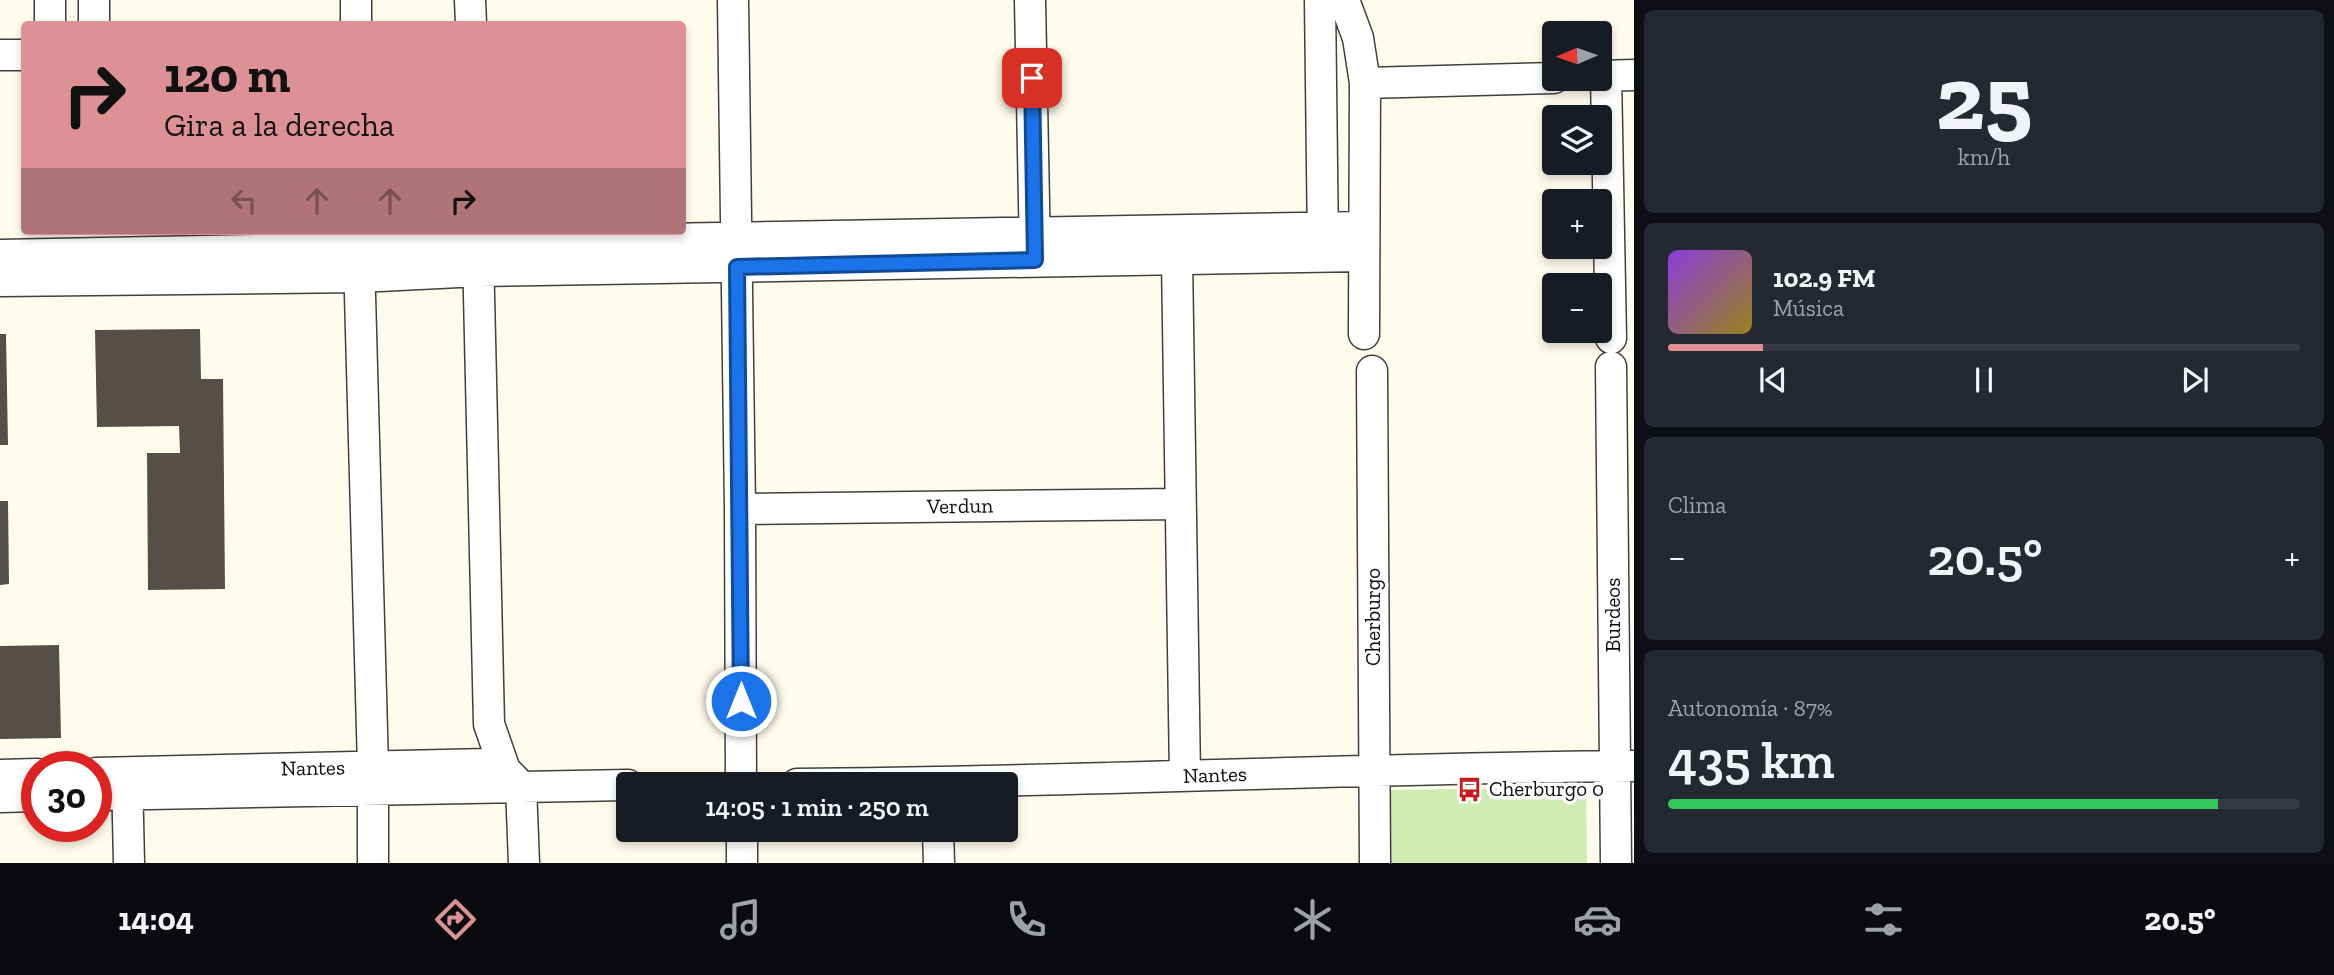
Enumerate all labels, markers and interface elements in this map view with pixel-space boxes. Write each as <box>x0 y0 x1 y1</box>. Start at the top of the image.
north arrow <box>1542 21 1612 91</box>
map controls <box>1542 21 1612 343</box>
text: 25 <box>1936 43 2032 152</box>
text: 120 m <box>164 46 290 105</box>
pin <box>1002 48 1062 108</box>
icon: right <box>49 49 140 140</box>
icon: arrive <box>1013 59 1051 97</box>
button: layers <box>1542 105 1612 175</box>
text: Gira a la derecha <box>164 106 394 144</box>
text: km/h <box>1958 143 2010 171</box>
icon: left <box>225 182 263 220</box>
icon: ahead <box>298 182 336 220</box>
icon: ahead <box>371 182 409 220</box>
icon: right <box>444 182 482 220</box>
button: + <box>1542 189 1612 259</box>
text: 102.9 FM <box>1773 262 1875 294</box>
button: − <box>1542 273 1612 343</box>
text: Música <box>1773 294 1844 322</box>
icon: previous <box>1754 361 1792 399</box>
icon: pause <box>1965 361 2003 399</box>
icon: next <box>2176 361 2214 399</box>
text: Clima <box>1668 491 1726 519</box>
street label: Verdun <box>926 492 993 519</box>
text: 20.5° <box>1927 526 2043 588</box>
text: − <box>1668 534 1686 580</box>
text: + <box>2284 534 2300 580</box>
street label: Cherburgo <box>1360 568 1385 666</box>
street label: Burdeos <box>1600 578 1625 652</box>
position arrow <box>704 664 778 738</box>
text: Autonomía · 87% <box>1668 694 1833 722</box>
text: 435 km <box>1668 729 1835 791</box>
speed limit sign: 30 <box>21 751 112 842</box>
street label: Nantes <box>281 754 345 781</box>
street label: Nantes <box>1183 761 1247 788</box>
bus stop icon: Cherburgo 0 <box>1455 775 1483 803</box>
place label: Cherburgo 0 <box>1489 776 1604 801</box>
text: 14:05 · 1 min · 250 m <box>705 791 929 823</box>
icon: directions <box>431 895 480 944</box>
icon: music <box>716 895 765 944</box>
icon: phone <box>1002 895 1051 944</box>
icon: climate <box>1288 895 1337 944</box>
icon: car <box>1573 895 1622 944</box>
icon: filters <box>1859 895 1908 944</box>
text: 14:04 <box>118 900 194 938</box>
text: 20.5° <box>2144 900 2216 938</box>

